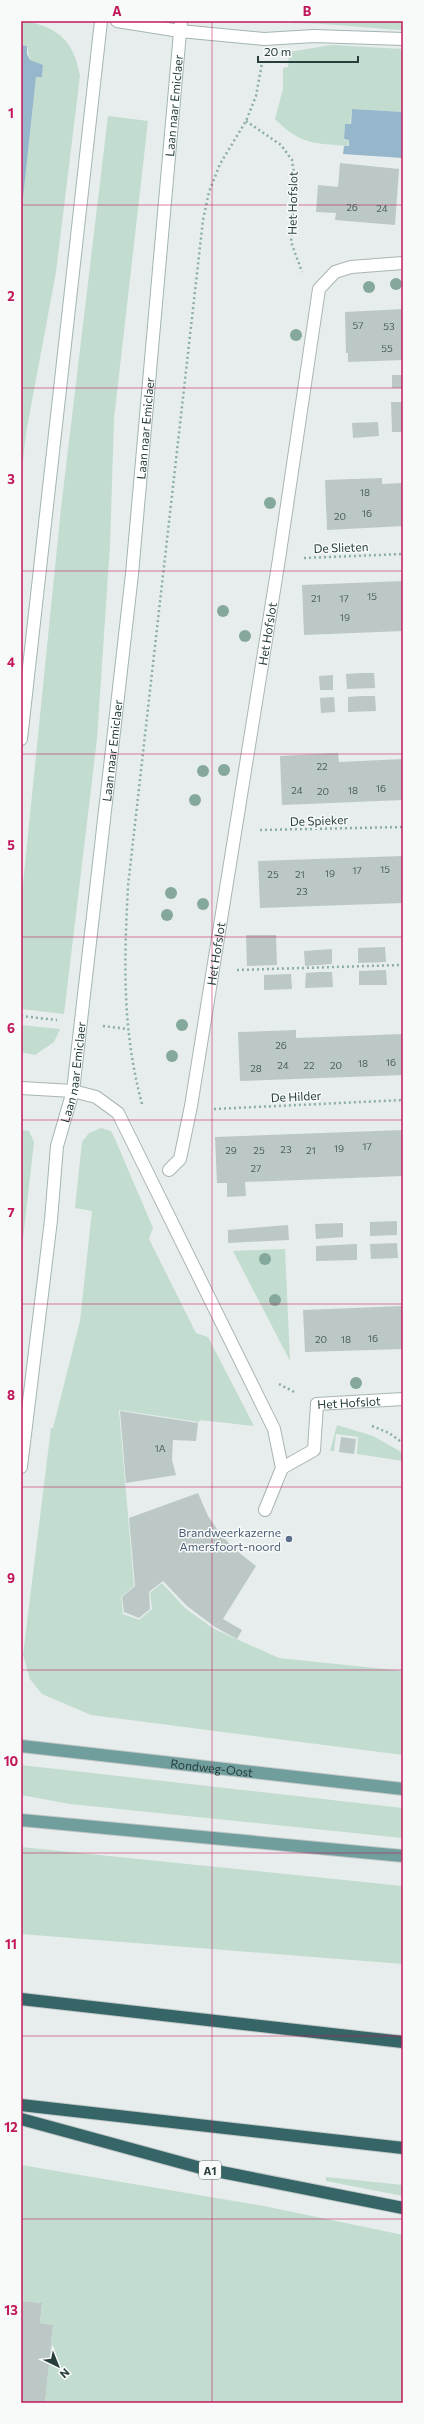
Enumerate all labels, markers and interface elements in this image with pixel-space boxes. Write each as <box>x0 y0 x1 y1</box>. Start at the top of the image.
text: A <box>112 3 122 19</box>
text: B <box>303 3 312 19</box>
scale bar <box>258 38 358 64</box>
text: 20 m <box>264 44 291 58</box>
street label: Laan naar Emiclaer <box>162 54 185 157</box>
text: 1 <box>8 105 14 121</box>
street label: Het Hofslot <box>284 171 300 235</box>
house number: 26 <box>346 201 358 213</box>
house number: 24 <box>376 202 388 214</box>
text: 2 <box>7 288 15 304</box>
house number: 57 <box>352 319 364 331</box>
house number: 53 <box>383 320 395 332</box>
house number: 55 <box>381 342 393 354</box>
street label: Laan naar Emiclaer <box>133 376 156 480</box>
text: 3 <box>7 471 15 487</box>
house number: 18 <box>360 486 370 498</box>
house number: 16 <box>362 507 372 519</box>
house number: 20 <box>334 510 346 522</box>
street label: De Slieten <box>313 539 369 555</box>
house number: 15 <box>367 590 377 602</box>
house number: 21 <box>311 592 321 604</box>
house number: 17 <box>339 592 349 604</box>
street label: Het Hofslot <box>255 601 279 666</box>
house number: 19 <box>340 611 350 623</box>
text: 4 <box>7 654 15 670</box>
street label: Laan naar Emiclaer <box>99 699 125 802</box>
house number: 22 <box>316 760 328 772</box>
house number: 16 <box>376 782 386 794</box>
house number: 24 <box>291 784 303 796</box>
house number: 18 <box>348 784 358 796</box>
house number: 20 <box>317 785 329 797</box>
street label: De Spieker <box>290 812 349 828</box>
text: 5 <box>7 837 15 853</box>
house number: 15 <box>380 863 390 875</box>
house number: 17 <box>352 864 362 876</box>
house number: 19 <box>325 867 335 879</box>
house number: 25 <box>267 868 279 880</box>
house number: 21 <box>295 868 305 880</box>
house number: 23 <box>296 885 308 897</box>
street label: Het Hofslot <box>204 921 227 986</box>
text: 6 <box>7 1020 15 1036</box>
street label: Laan naar Emiclaer <box>57 1021 88 1124</box>
house number: 26 <box>275 1039 287 1051</box>
house number: 16 <box>386 1056 396 1068</box>
house number: 18 <box>358 1057 368 1069</box>
house number: 24 <box>277 1059 289 1071</box>
house number: 22 <box>303 1059 315 1071</box>
house number: 20 <box>330 1059 342 1071</box>
house number: 28 <box>250 1062 262 1074</box>
street label: De Hilder <box>270 1088 322 1104</box>
house number: 17 <box>362 1140 372 1152</box>
house number: 19 <box>334 1142 344 1154</box>
house number: 23 <box>280 1143 292 1155</box>
house number: 29 <box>225 1144 237 1156</box>
house number: 25 <box>253 1144 265 1156</box>
house number: 21 <box>306 1144 316 1156</box>
house number: 27 <box>251 1162 261 1174</box>
text: 7 <box>7 1204 15 1220</box>
house number: 16 <box>368 1332 378 1344</box>
house number: 20 <box>315 1333 327 1345</box>
house number: 18 <box>341 1333 351 1345</box>
text: 8 <box>7 1387 15 1403</box>
street label: Het Hofslot <box>317 1393 381 1411</box>
house number: 1A <box>154 1442 166 1454</box>
place label: Brandweerkazerne Amersfoort-noord <box>179 1525 281 1553</box>
marker: Brandweerkazerne Amersfoort-noord <box>284 1534 294 1544</box>
text: 9 <box>7 1570 15 1586</box>
text: 10 <box>4 1753 19 1769</box>
street label: Rondweg-Oost <box>170 1756 254 1779</box>
text: 11 <box>5 1936 17 1952</box>
text: 12 <box>4 2119 18 2135</box>
road number: A1 <box>199 2161 221 2179</box>
text: 13 <box>4 2302 18 2318</box>
north arrow <box>38 2346 78 2386</box>
text: N <box>58 2366 73 2381</box>

